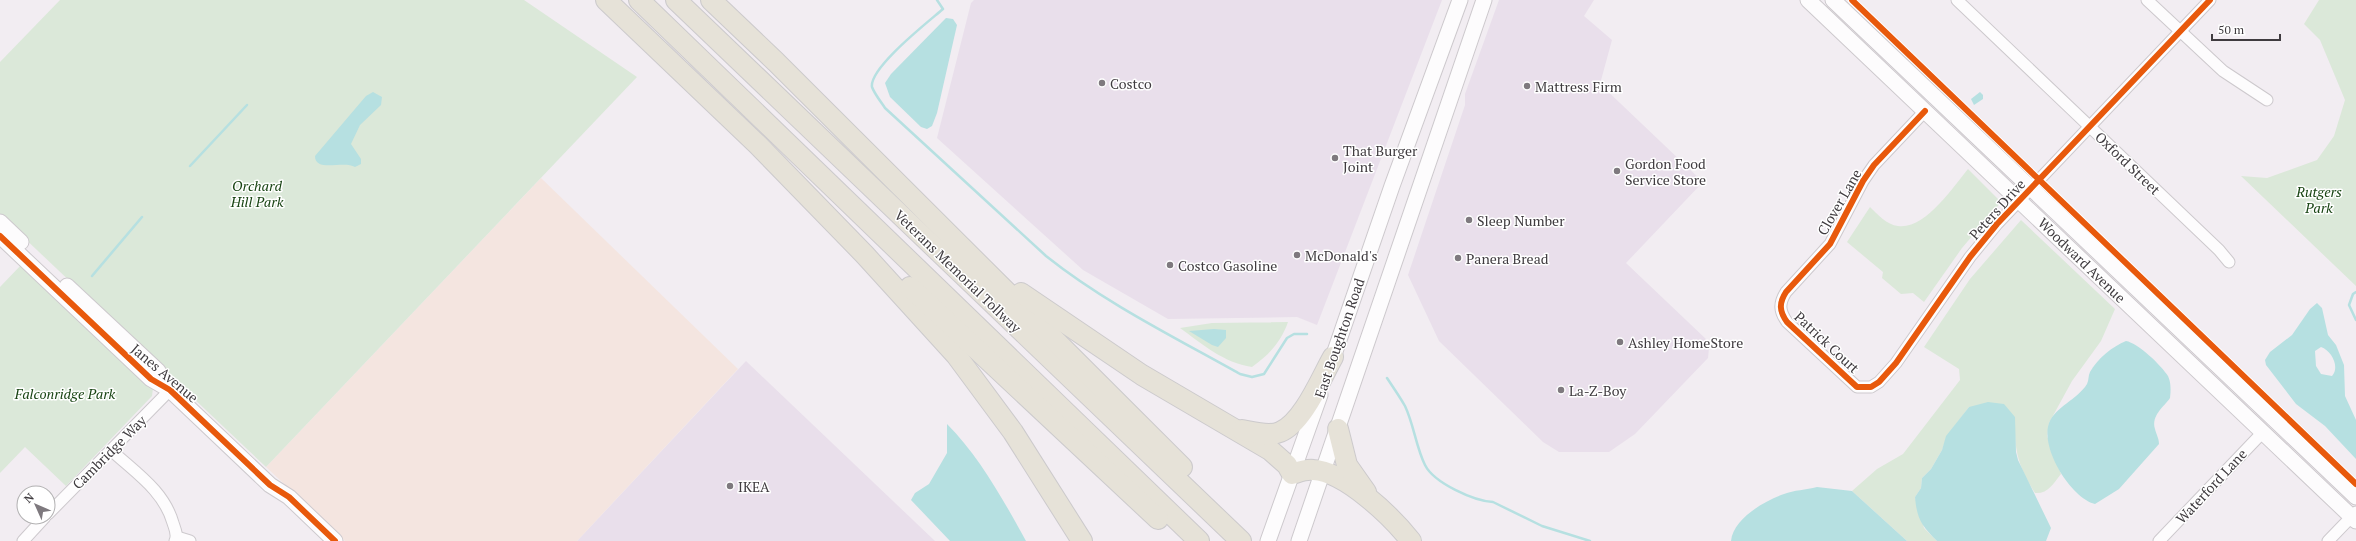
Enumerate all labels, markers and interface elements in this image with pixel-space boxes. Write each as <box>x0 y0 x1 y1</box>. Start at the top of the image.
scale bar <box>2212 16 2280 42</box>
text: 50 m <box>2218 22 2245 37</box>
place label: Costco <box>1110 74 1152 93</box>
place label: Mattress Firm <box>1535 77 1622 96</box>
marker: Costco <box>1097 78 1107 88</box>
marker: Mattress Firm <box>1522 81 1532 91</box>
street label: Oxford Street <box>2091 127 2165 199</box>
place label: That Burger Joint <box>1343 141 1418 176</box>
marker: That Burger Joint <box>1330 153 1340 163</box>
place label: Gordon Food Service Store <box>1625 154 1706 189</box>
street label: Clover Lane <box>1812 165 1866 239</box>
marker: Gordon Food Service Store <box>1612 166 1622 176</box>
street label: Peters Drive <box>1965 175 2029 243</box>
park label: Orchard Hill Park <box>230 176 284 211</box>
park label: Rutgers Park <box>2295 182 2342 217</box>
street label: Veterans Memorial Tollway <box>890 205 1026 337</box>
place label: Sleep Number <box>1477 211 1565 230</box>
street label: Woodward Avenue <box>2034 213 2130 307</box>
marker: Sleep Number <box>1464 215 1474 225</box>
place label: McDonald's <box>1305 246 1377 265</box>
place label: Panera Bread <box>1466 249 1549 268</box>
marker: McDonald's <box>1292 250 1302 260</box>
marker: Panera Bread <box>1453 253 1463 263</box>
place label: Costco Gasoline <box>1178 256 1277 275</box>
marker: Costco Gasoline <box>1165 260 1175 270</box>
street label: East Boughton Road <box>1310 275 1369 401</box>
street label: Patrick Court <box>1790 307 1864 378</box>
place label: Ashley HomeStore <box>1628 333 1743 352</box>
marker: Ashley HomeStore <box>1615 337 1625 347</box>
street label: Janes Avenue <box>127 339 203 407</box>
place label: La-Z-Boy <box>1569 381 1627 400</box>
park label: Falconridge Park <box>14 384 116 403</box>
marker: La-Z-Boy <box>1556 385 1566 395</box>
street label: Cambridge Way <box>68 410 151 493</box>
street label: Waterford Lane <box>2171 444 2251 528</box>
place label: IKEA <box>738 477 770 496</box>
marker: IKEA <box>725 481 735 491</box>
north arrow <box>16 485 56 525</box>
text: N <box>21 490 37 506</box>

